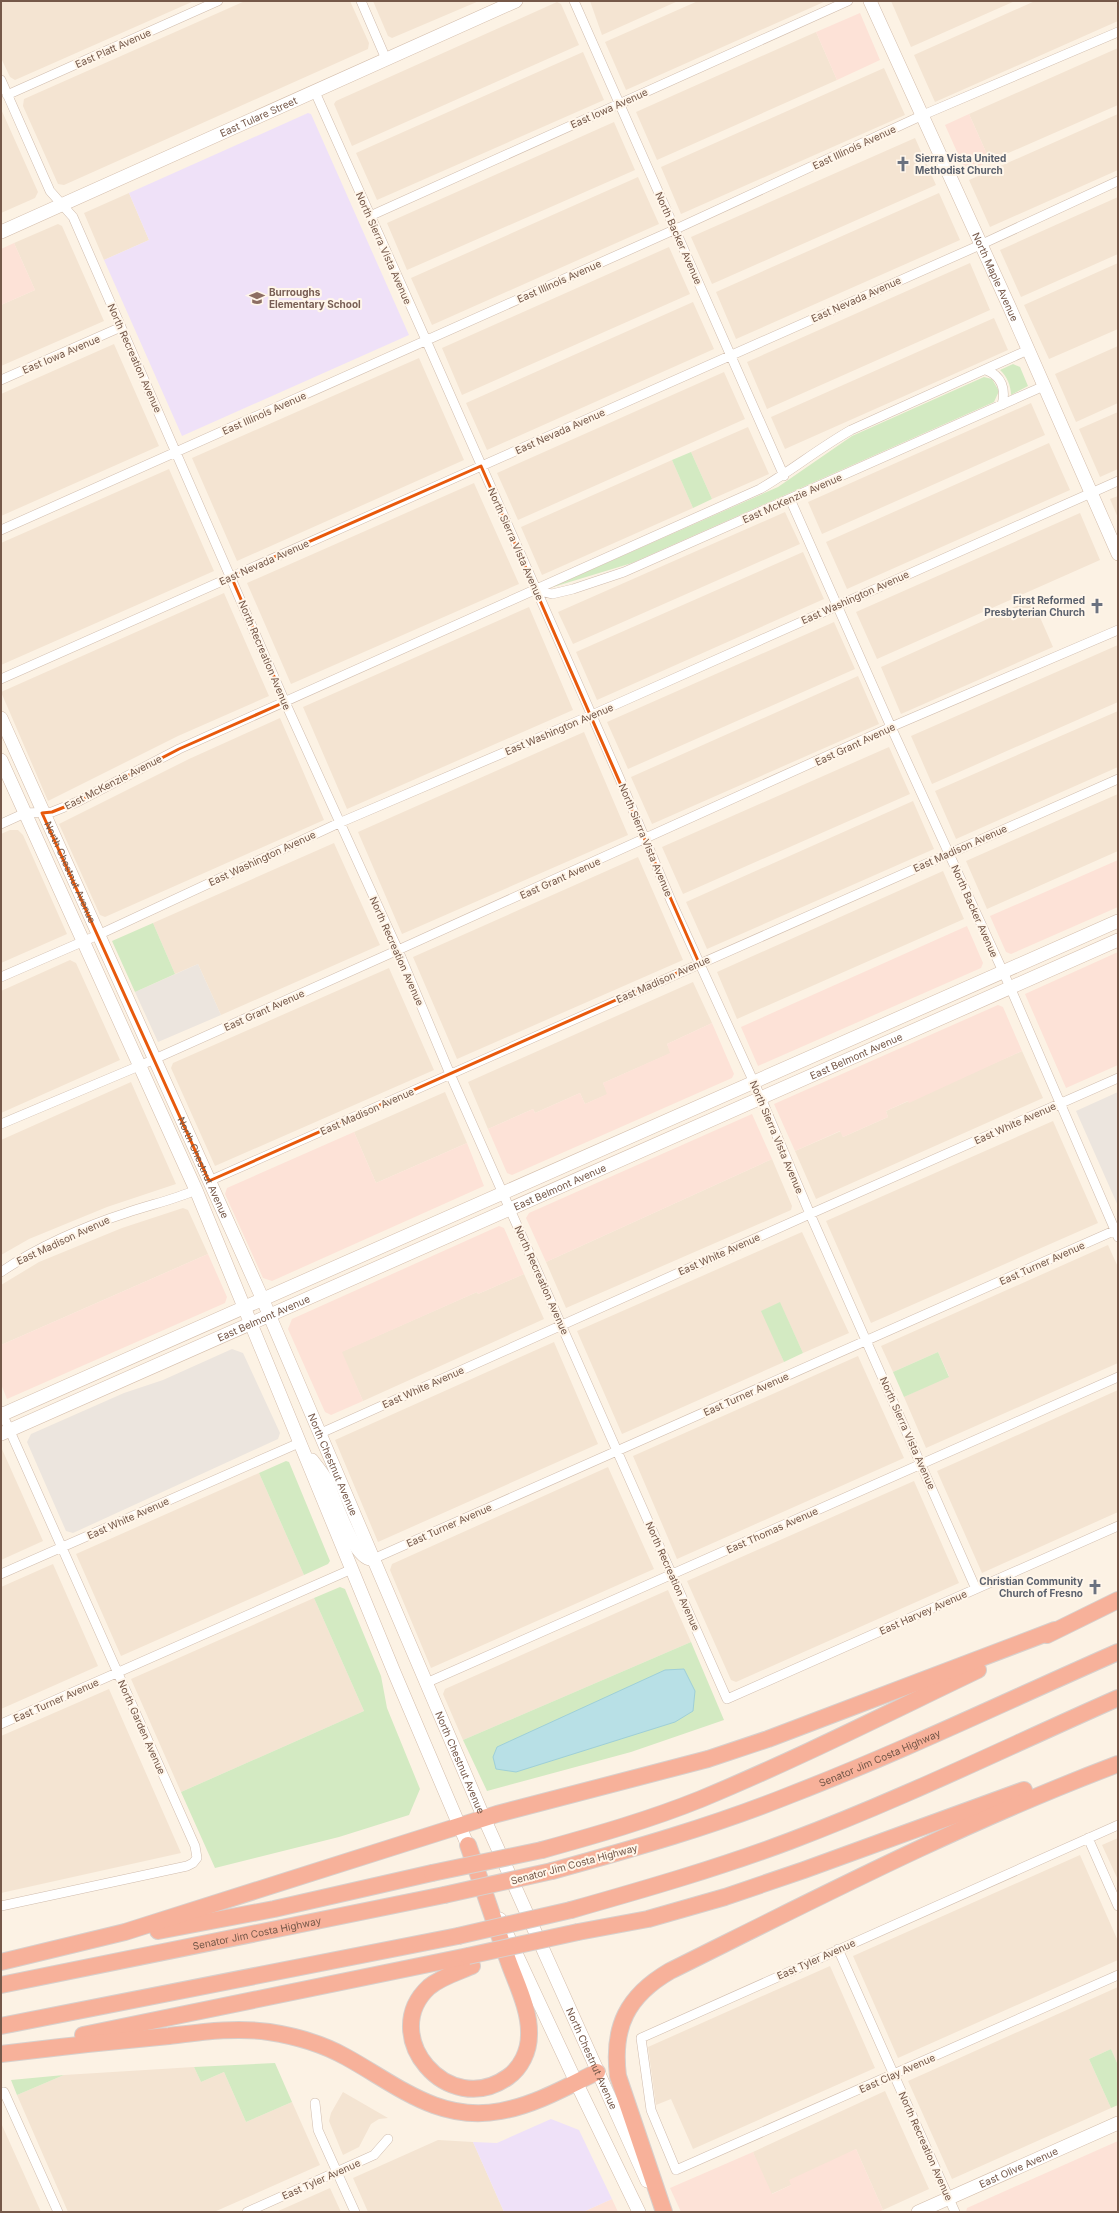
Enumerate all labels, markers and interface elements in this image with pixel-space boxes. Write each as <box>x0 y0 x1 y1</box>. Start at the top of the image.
street label: East Platt Avenue <box>73 26 153 70</box>
street label: East Iowa Avenue <box>569 86 650 130</box>
street label: East Tulare Street <box>218 94 299 139</box>
street label: East Illinois Avenue <box>810 122 898 172</box>
place label: Sierra Vista United Methodist Church <box>915 152 1006 176</box>
church icon: Sierra Vista United Methodist Church <box>894 155 912 173</box>
street label: North Sierra Vista Avenue <box>354 190 414 306</box>
street label: North Backer Avenue <box>653 190 705 286</box>
street label: North Maple Avenue <box>970 230 1021 323</box>
street label: East Illinois Avenue <box>515 257 603 305</box>
street label: East Nevada Avenue <box>809 274 903 324</box>
place label: Burroughs Elementary School <box>269 286 361 311</box>
school or university icon: Burroughs Elementary School <box>248 289 266 307</box>
street label: North Recreation Avenue <box>106 302 165 414</box>
street label: East Iowa Avenue <box>20 332 102 376</box>
street label: East Illinois Avenue <box>220 389 308 437</box>
street label: East Nevada Avenue <box>513 406 607 456</box>
street label: East McKenzie Avenue <box>740 471 844 525</box>
street label: North Sierra Vista Avenue <box>486 486 546 602</box>
street label: East Nevada Avenue <box>217 537 311 587</box>
street label: East Washington Avenue <box>799 568 911 626</box>
place label: First Reformed Presbyterian Church <box>984 594 1085 619</box>
church icon: First Reformed Presbyterian Church <box>1088 597 1106 615</box>
street label: North Recreation Avenue <box>236 598 294 712</box>
street label: East Washington Avenue <box>503 701 615 757</box>
street label: East Grant Avenue <box>813 720 897 768</box>
street label: East McKenzie Avenue <box>62 752 164 812</box>
street label: North Sierra Vista Avenue <box>617 782 675 899</box>
street label: North Chestnut Avenue <box>42 819 99 925</box>
street label: East Madison Avenue <box>911 822 1009 874</box>
street label: East Washington Avenue <box>207 828 318 888</box>
street label: East Grant Avenue <box>518 855 602 901</box>
street label: North Backer Avenue <box>949 863 1001 959</box>
street label: North Recreation Avenue <box>368 895 427 1007</box>
street label: East Madison Avenue <box>614 953 712 1005</box>
street label: East Grant Avenue <box>222 987 306 1033</box>
street label: East Belmont Avenue <box>808 1030 904 1081</box>
street label: North Sierra Vista Avenue <box>748 1079 806 1196</box>
street label: East Madison Avenue <box>318 1085 416 1137</box>
street label: East White Avenue <box>972 1100 1058 1146</box>
street label: North Chestnut Avenue <box>175 1115 232 1220</box>
street label: East Belmont Avenue <box>512 1161 608 1213</box>
street label: East Madison Avenue <box>15 1213 112 1267</box>
street label: North Recreation Avenue <box>513 1224 572 1336</box>
street label: East White Avenue <box>676 1231 762 1277</box>
street label: East Turner Avenue <box>998 1239 1087 1287</box>
street label: East Belmont Avenue <box>215 1292 312 1344</box>
street label: East White Avenue <box>380 1364 466 1410</box>
street label: East Turner Avenue <box>702 1370 791 1418</box>
street label: North Sierra Vista Avenue <box>878 1375 938 1491</box>
street label: North Chestnut Avenue <box>306 1411 360 1518</box>
street label: East White Avenue <box>85 1495 171 1541</box>
street label: East Turner Avenue <box>405 1501 494 1549</box>
street label: East Thomas Avenue <box>724 1504 820 1556</box>
street label: North Recreation Avenue <box>644 1520 703 1632</box>
place label: Christian Community Church of Fresno <box>979 1575 1083 1599</box>
church icon: Christian Community Church of Fresno <box>1086 1578 1104 1596</box>
street label: East Harvey Avenue <box>877 1587 969 1637</box>
street label: East Turner Avenue <box>12 1676 101 1724</box>
street label: North Garden Avenue <box>116 1678 168 1776</box>
street label: North Chestnut Avenue <box>433 1709 488 1816</box>
street label: Senator Jim Costa Highway <box>817 1726 943 1789</box>
street label: Senator Jim Costa Highway <box>509 1841 639 1887</box>
street label: Senator Jim Costa Highway <box>191 1914 322 1952</box>
street label: East Tyler Avenue <box>775 1936 857 1982</box>
street label: North Chestnut Avenue <box>564 2006 620 2111</box>
street label: East Clay Avenue <box>857 2051 937 2095</box>
street label: North Recreation Avenue <box>897 2090 956 2202</box>
street label: East Olive Avenue <box>977 2144 1060 2190</box>
street label: East Tyler Avenue <box>280 2156 362 2202</box>

